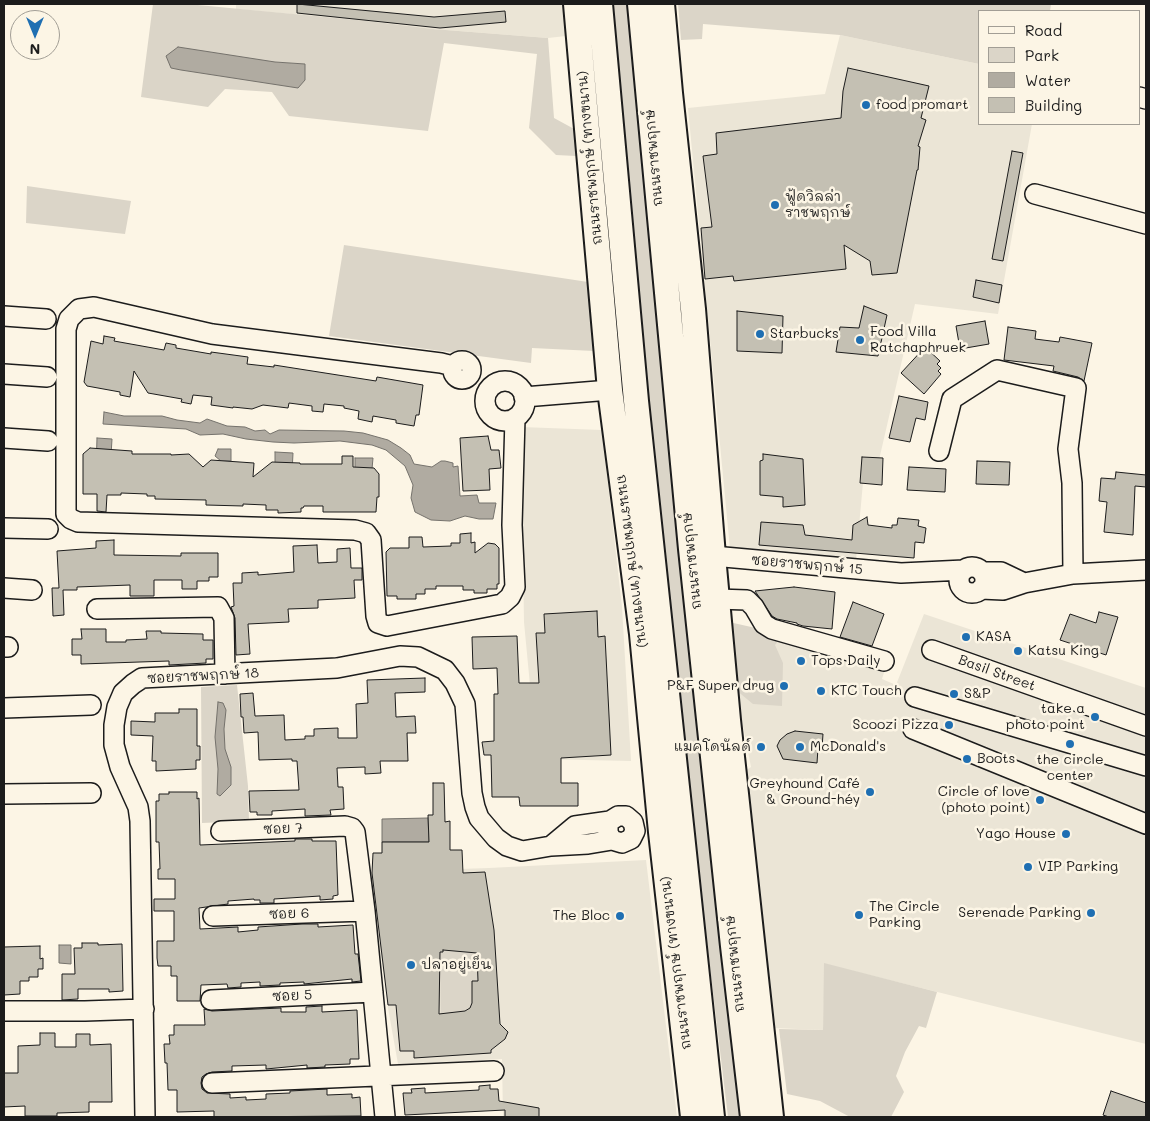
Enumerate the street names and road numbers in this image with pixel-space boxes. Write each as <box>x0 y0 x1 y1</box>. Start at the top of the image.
street label: ถนนราชพฤกษ์ (ทางขนาน) <box>574 70 606 246</box>
street label: ถนนราชพฤกษ์ <box>641 109 667 207</box>
street label: ถนนราชพฤกษ์ (ทางขนาน) <box>613 473 651 649</box>
street label: ถนนราชพฤกษ์ <box>679 512 705 610</box>
street label: ซอยราชพฤกษ์ 15 <box>750 552 864 578</box>
street label: Basil Street <box>956 651 1038 695</box>
street label: ซอยราชพฤกษ์ 18 <box>146 665 260 687</box>
street label: ซอย 7 <box>263 820 303 838</box>
street label: ถนนราชพฤกษ์ (ทางขนาน) <box>657 875 695 1051</box>
street label: ซอย 6 <box>268 905 310 923</box>
street label: ถนนราชพฤกษ์ <box>722 915 748 1013</box>
street label: ซอย 5 <box>271 987 313 1005</box>

